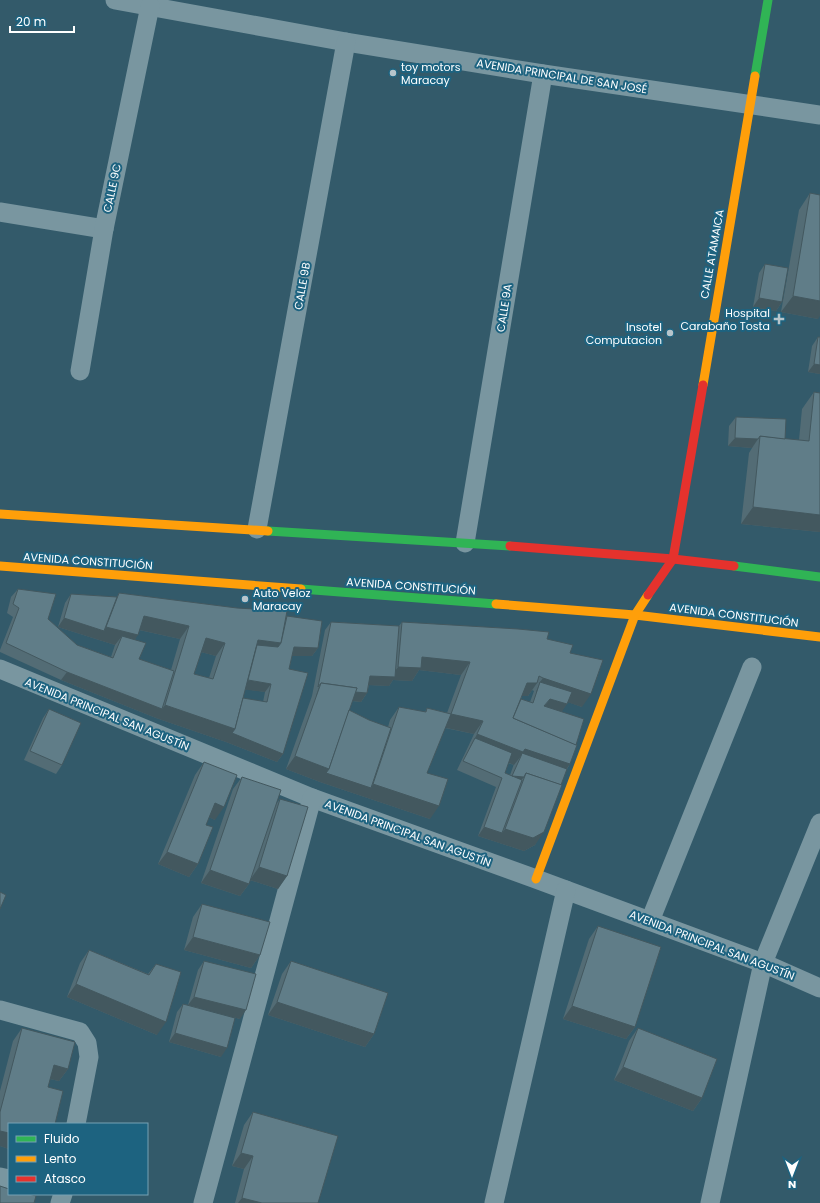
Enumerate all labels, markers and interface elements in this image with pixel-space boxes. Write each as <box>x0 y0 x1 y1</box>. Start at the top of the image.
scale bar <box>10 8 74 34</box>
text: 20 m <box>16 13 46 30</box>
street label: AVENIDA PRINCIPAL DE SAN JOSÉ <box>475 55 649 97</box>
place label: toy motors Maracay <box>401 59 461 88</box>
marker: toy motors Maracay <box>388 68 398 78</box>
street label: CALLE 9C <box>99 162 125 214</box>
street label: CALLE ATAMAICA <box>696 208 728 300</box>
street label: CALLE 9B <box>290 261 314 311</box>
street label: CALLE 9A <box>492 282 516 333</box>
place label: Hospital Carabaño Tosta <box>680 305 770 334</box>
marker: Hospital Carabaño Tosta <box>773 313 785 325</box>
place label: Insotel Computacion <box>586 319 662 348</box>
marker: Insotel Computacion <box>665 328 675 338</box>
street label: AVENIDA CONSTITUCIÓN <box>23 548 153 574</box>
street label: AVENIDA CONSTITUCIÓN <box>346 573 476 599</box>
place label: Auto Veloz Maracay <box>253 585 310 614</box>
marker: Auto Veloz Maracay <box>240 594 250 604</box>
street label: AVENIDA CONSTITUCIÓN <box>669 599 799 631</box>
street label: AVENIDA PRINCIPAL SAN AGUSTÍN <box>22 674 192 754</box>
street label: AVENIDA PRINCIPAL SAN AGUSTÍN <box>323 795 493 871</box>
street label: AVENIDA PRINCIPAL SAN AGUSTÍN <box>627 906 797 984</box>
legend <box>8 1123 148 1195</box>
text: Fluido <box>44 1130 80 1147</box>
text: Lento <box>44 1150 77 1167</box>
north arrow <box>772 1155 812 1195</box>
text: Atasco <box>44 1170 86 1187</box>
text: N <box>788 1177 796 1193</box>

